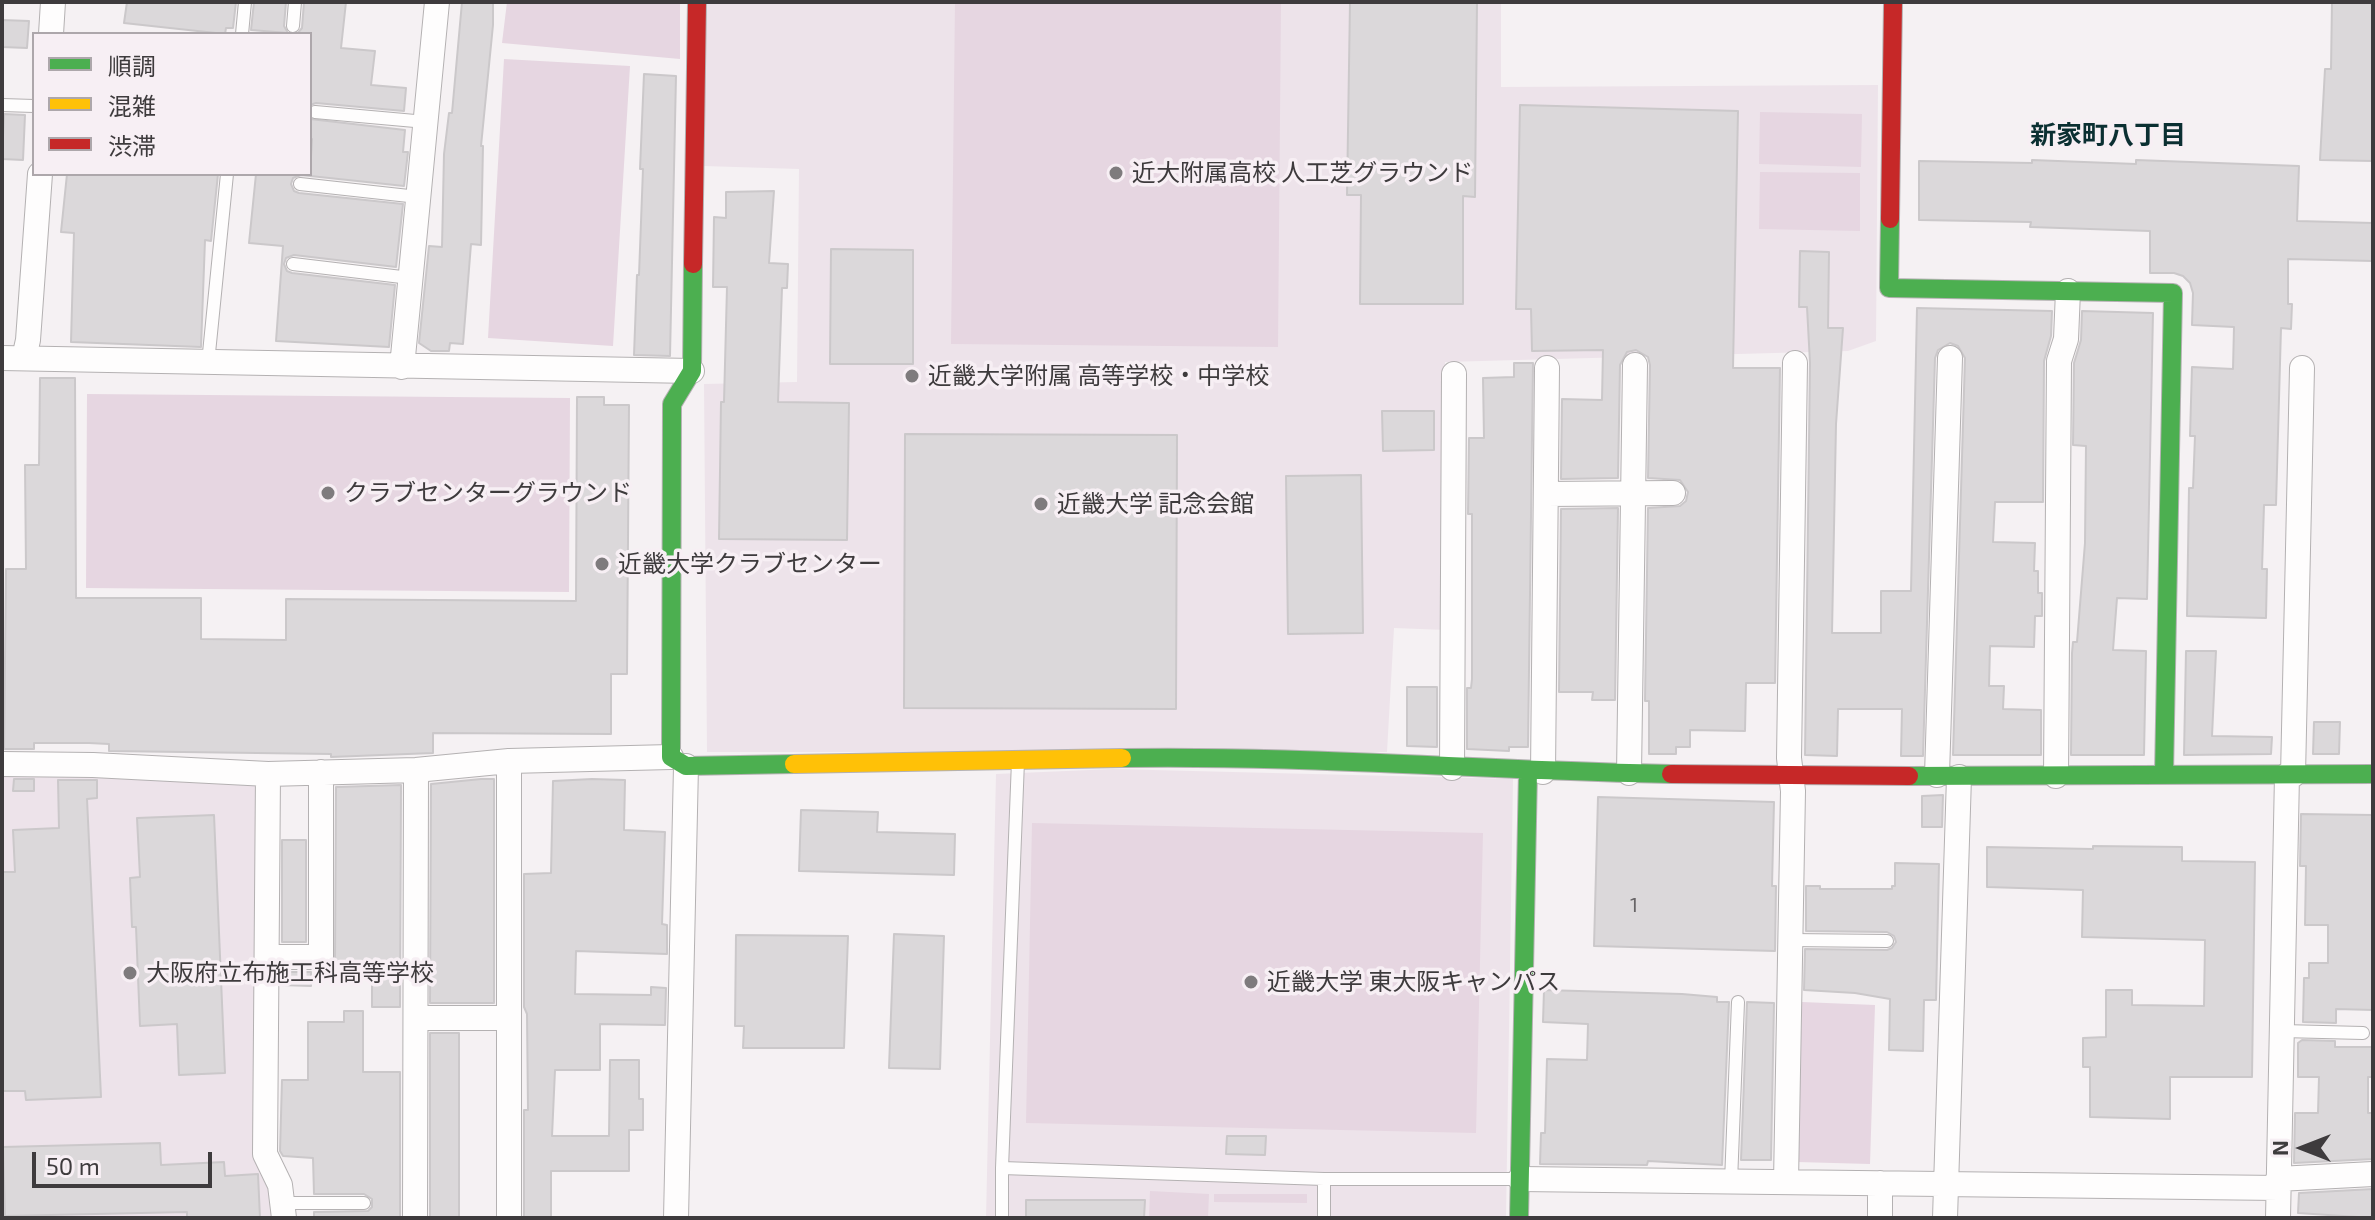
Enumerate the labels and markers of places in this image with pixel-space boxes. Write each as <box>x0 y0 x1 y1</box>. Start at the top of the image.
place label: 近大附属高校 人工芝グラウンド <box>1132 159 1473 187</box>
marker: 近大附属高校 人工芝グラウンド <box>1107 164 1125 182</box>
place label: 近畿大学附属 高等学校・中学校 <box>928 362 1269 390</box>
marker: 近畿大学附属 高等学校・中学校 <box>903 367 921 385</box>
place label: クラブセンターグラウンド <box>344 479 632 507</box>
marker: クラブセンターグラウンド <box>319 484 337 502</box>
place label: 近畿大学 記念会館 <box>1057 490 1254 518</box>
marker: 近畿大学 記念会館 <box>1032 495 1050 513</box>
place label: 近畿大学クラブセンター <box>618 550 882 578</box>
marker: 近畿大学クラブセンター <box>593 555 611 573</box>
place label: 大阪府立布施工科高等学校 <box>146 959 434 987</box>
marker: 大阪府立布施工科高等学校 <box>121 964 139 982</box>
place label: 近畿大学 東大阪キャンパス <box>1267 968 1560 996</box>
marker: 近畿大学 東大阪キャンパス <box>1242 973 1260 991</box>

